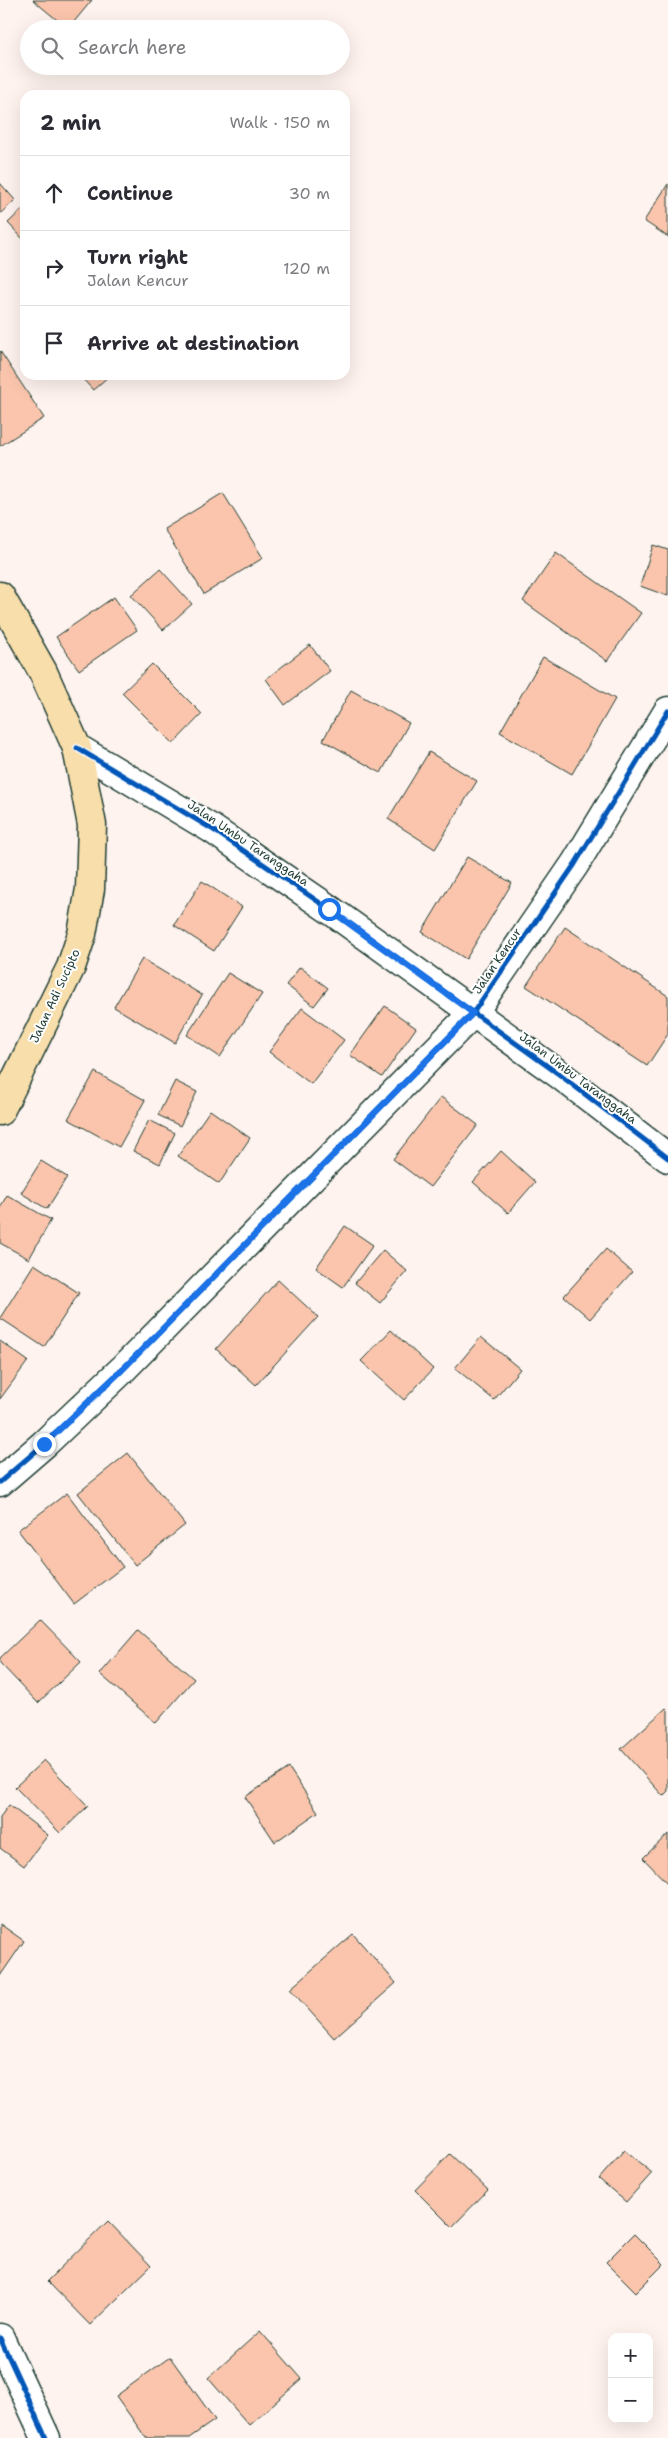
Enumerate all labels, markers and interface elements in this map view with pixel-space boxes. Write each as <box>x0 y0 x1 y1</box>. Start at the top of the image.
search box <box>20 20 350 75</box>
icon: search <box>38 34 66 62</box>
text: Search here <box>78 35 187 60</box>
text: 2 min <box>40 109 101 137</box>
text: Walk · 150 m <box>229 112 330 133</box>
icon: ahead <box>40 179 68 207</box>
text: Continue <box>87 181 173 206</box>
text: 30 m <box>289 183 330 204</box>
text: Turn right <box>87 245 188 270</box>
icon: right <box>40 254 68 282</box>
text: 120 m <box>283 258 330 279</box>
text: Jalan Kencur <box>87 270 189 291</box>
icon: arrive <box>40 329 68 357</box>
text: Arrive at destination <box>87 331 299 356</box>
street label: Jalan Umbu Taranggaha <box>184 796 312 890</box>
route start <box>318 898 341 921</box>
street label: Jalan Kencur <box>469 925 525 997</box>
street label: Jalan Adi Sucipto <box>26 946 84 1046</box>
street label: Jalan Umbu Taranggaha <box>516 1029 640 1128</box>
route end <box>33 1433 56 1456</box>
map controls <box>608 2333 653 2423</box>
button: + <box>608 2333 653 2378</box>
button: − <box>608 2378 653 2423</box>

